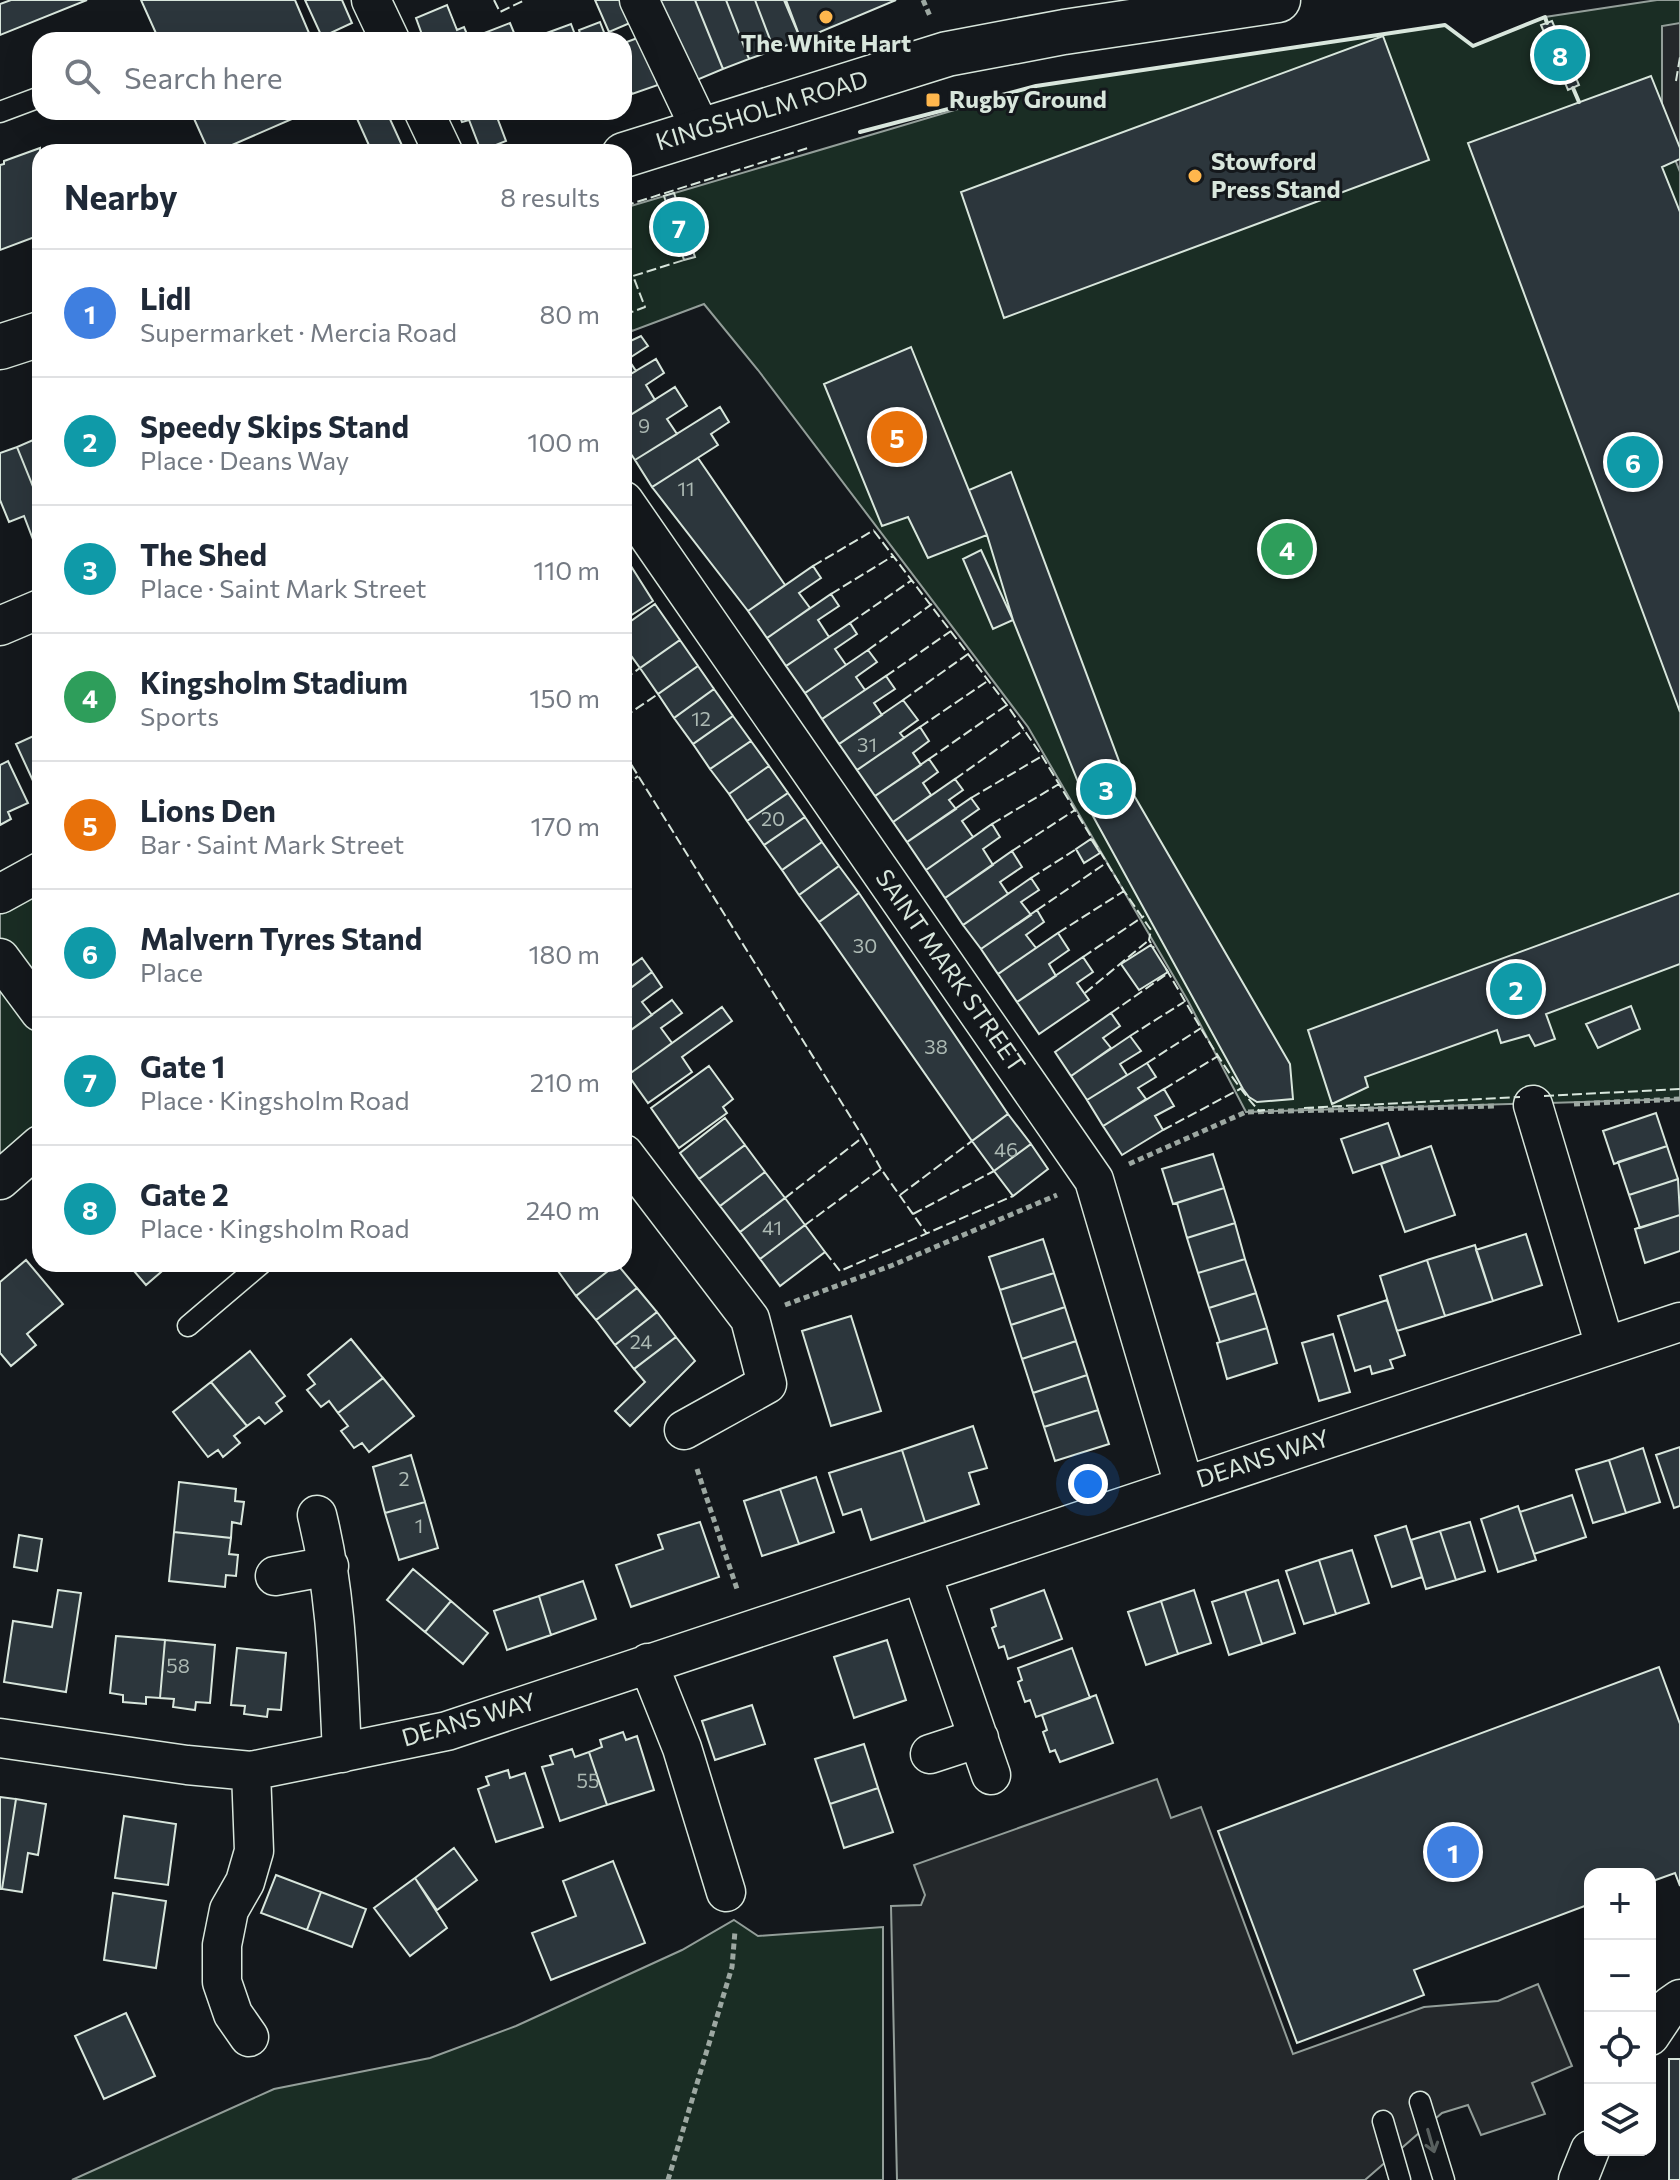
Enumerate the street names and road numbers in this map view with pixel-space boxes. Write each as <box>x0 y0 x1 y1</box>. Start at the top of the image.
street label: KINGSHOLM ROAD <box>652 63 871 156</box>
street label: SAINT MARK STREET <box>870 863 1032 1077</box>
street label: DEANS WAY <box>1192 1422 1333 1493</box>
street label: DEANS WAY <box>398 1685 539 1752</box>

